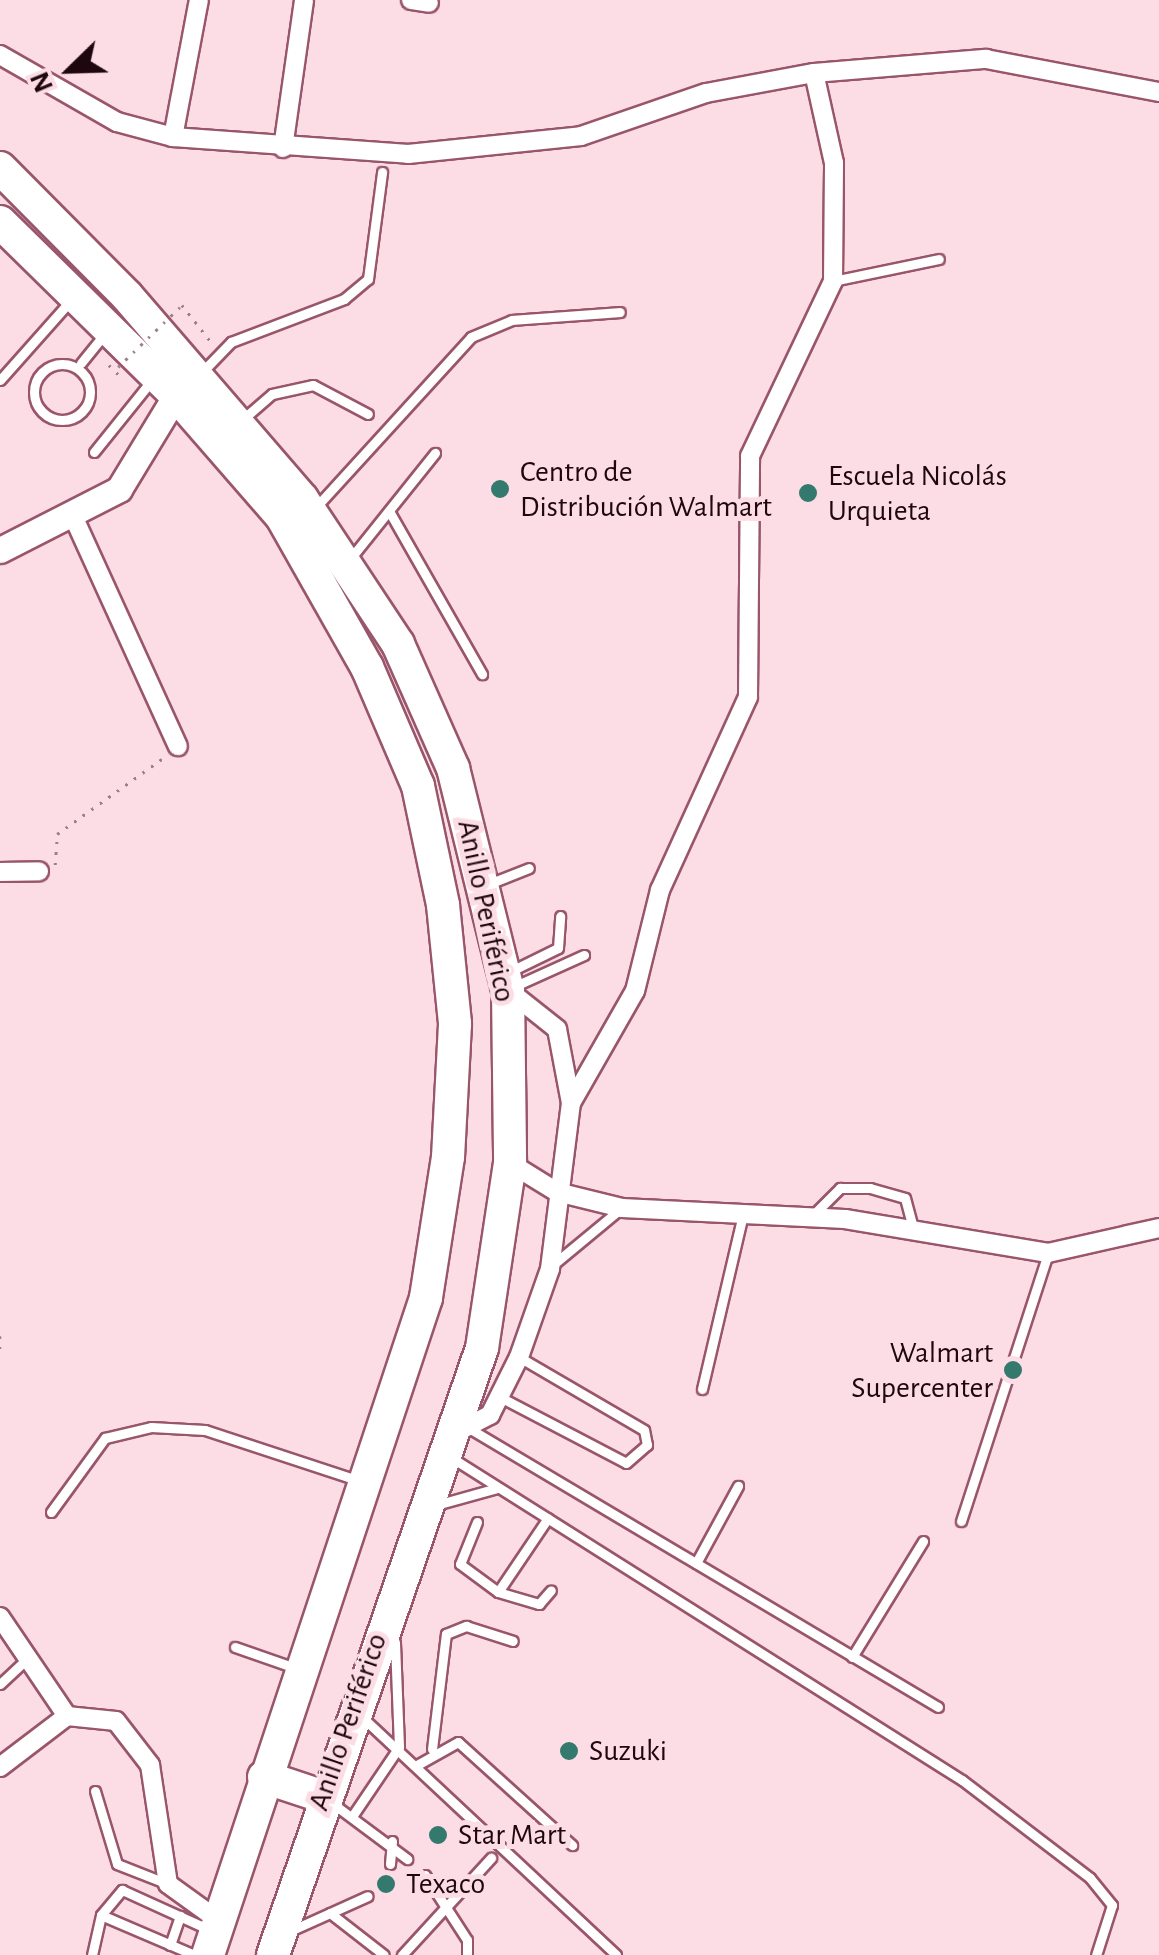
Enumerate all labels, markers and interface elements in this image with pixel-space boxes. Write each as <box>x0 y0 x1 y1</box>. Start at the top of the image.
north arrow <box>20 20 120 120</box>
text: N <box>26 67 59 96</box>
place label: Centro de Distribución Walmart <box>520 454 772 524</box>
place label: Escuela Nicolás Urquieta <box>828 458 1007 528</box>
marker: Centro de Distribución Walmart <box>489 478 511 500</box>
marker: Escuela Nicolás Urquieta <box>797 482 819 504</box>
street label: Anillo Periférico <box>449 817 523 1005</box>
place label: Walmart Supercenter <box>851 1335 993 1406</box>
marker: Walmart Supercenter <box>1002 1359 1024 1381</box>
street label: Anillo Periférico <box>301 1629 395 1815</box>
place label: Suzuki <box>589 1733 667 1769</box>
marker: Suzuki <box>558 1740 580 1762</box>
place label: Star Mart <box>458 1817 566 1853</box>
marker: Star Mart <box>427 1824 449 1846</box>
place label: Texaco <box>406 1866 485 1902</box>
marker: Texaco <box>375 1873 397 1895</box>

